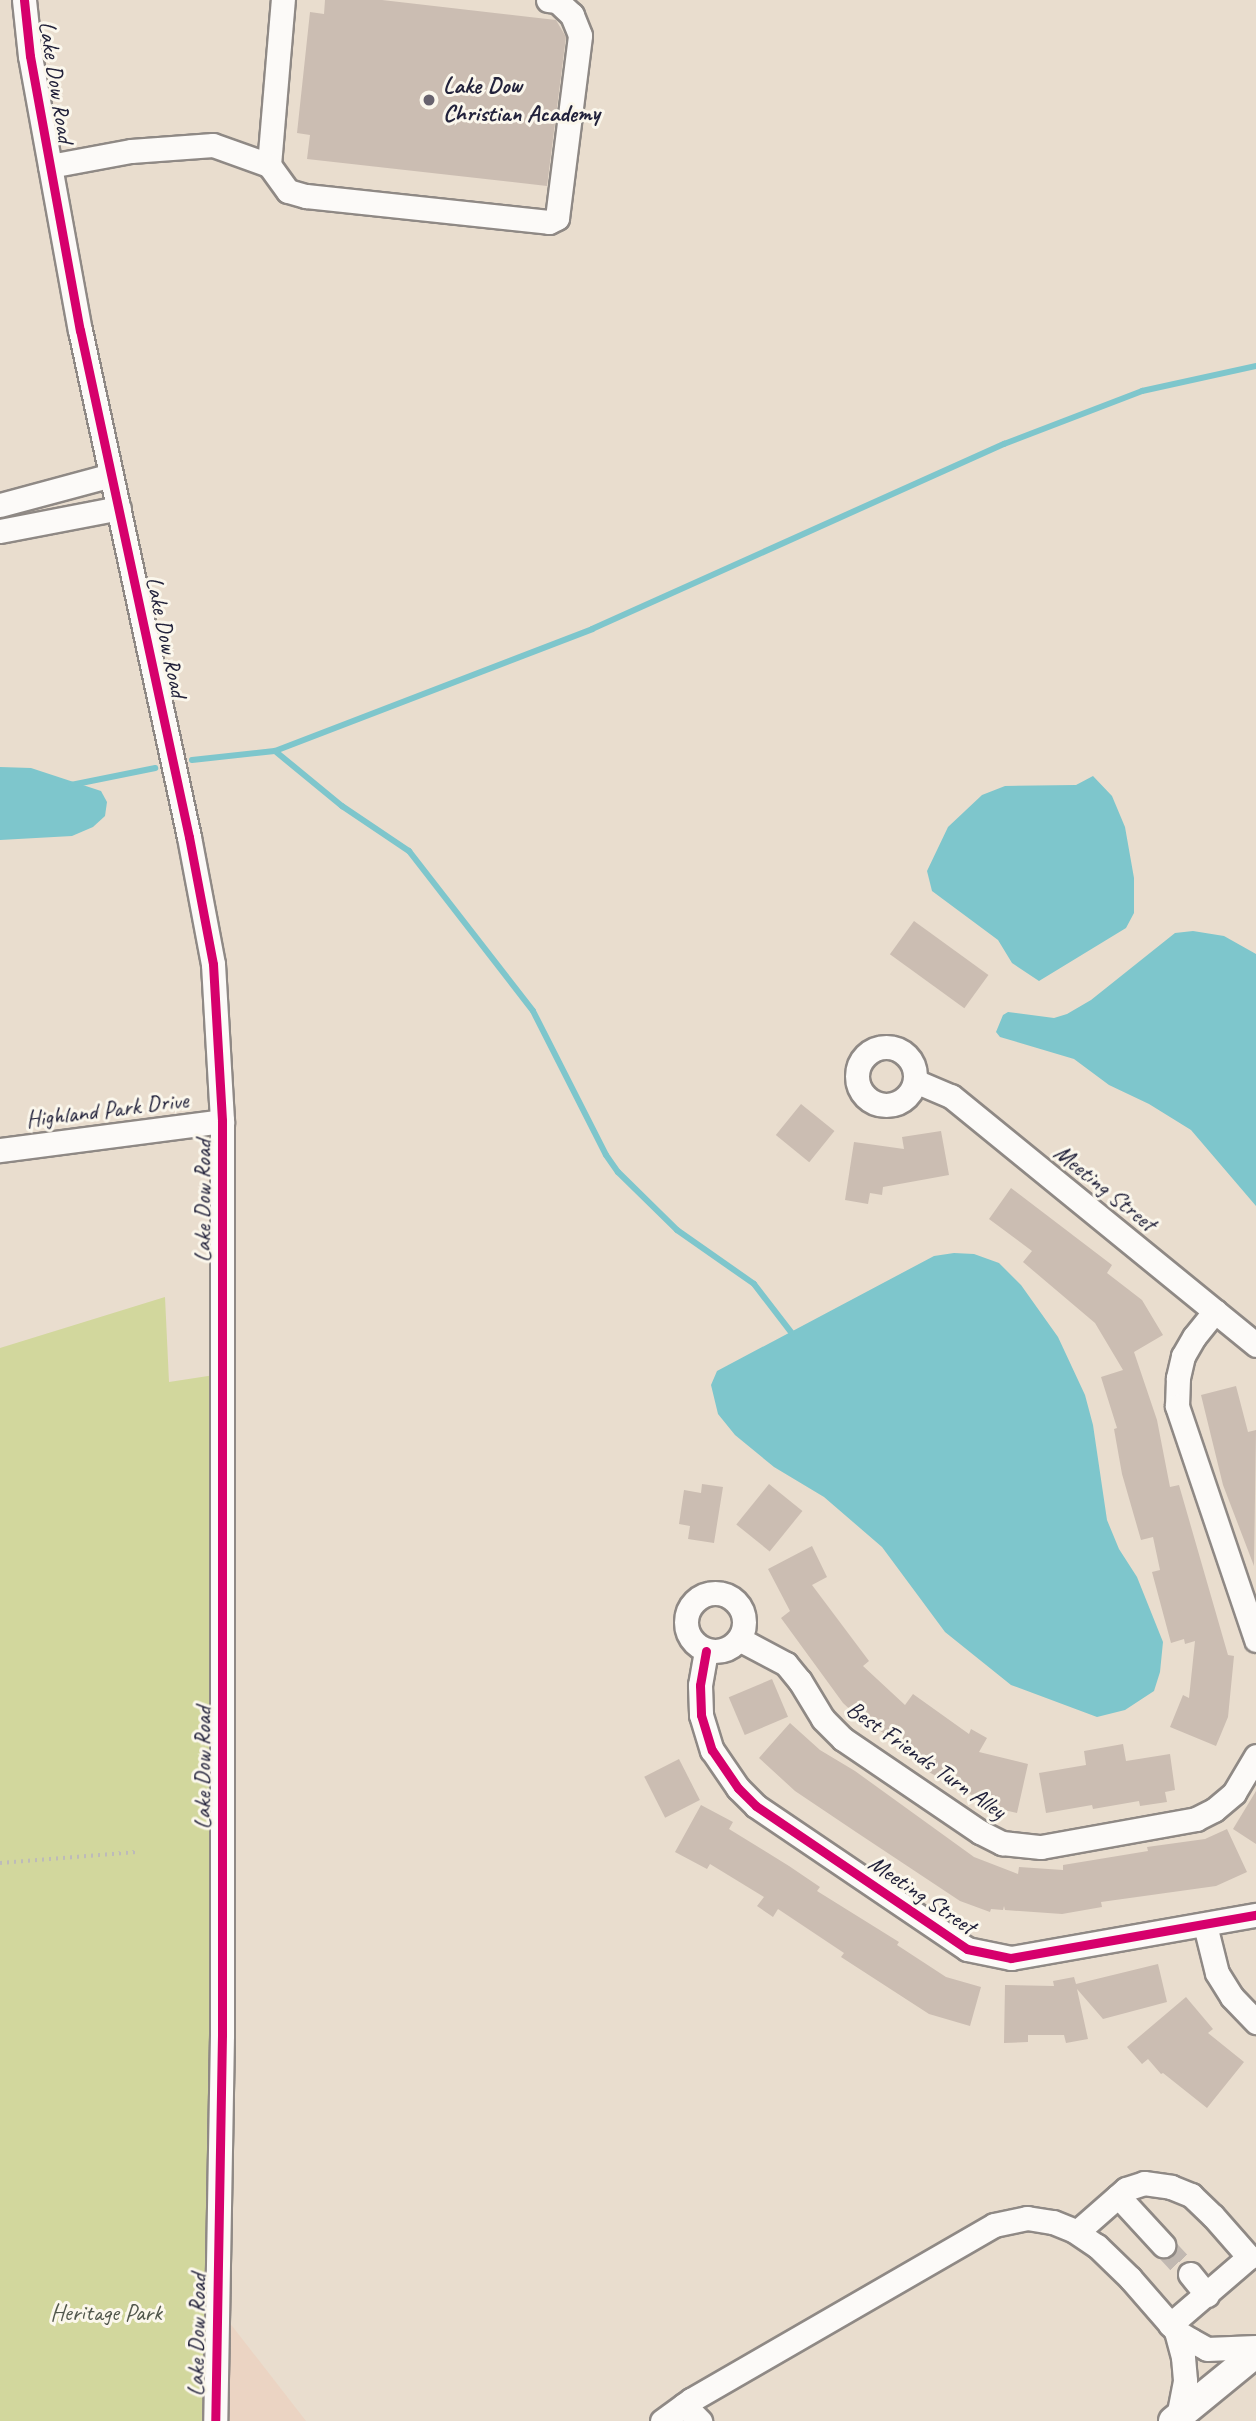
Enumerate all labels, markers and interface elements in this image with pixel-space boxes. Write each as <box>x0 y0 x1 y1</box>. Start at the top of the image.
street label: Lake Dow Road <box>32 19 80 145</box>
place label: Lake Dow Christian Academy <box>443 72 598 128</box>
marker: Lake Dow Christian Academy <box>421 92 437 108</box>
street label: Lake Dow Road <box>139 573 193 701</box>
street label: Highland Park Drive <box>24 1086 190 1134</box>
street label: Meeting Street <box>1048 1138 1162 1238</box>
street label: Lake Dow Road <box>189 1139 217 1263</box>
street label: Best Friends Turn Alley <box>841 1695 1011 1825</box>
street label: Lake Dow Road <box>189 1706 217 1830</box>
street label: Meeting Street <box>863 1849 981 1941</box>
street label: Lake Dow Road <box>182 2273 212 2397</box>
park label: Heritage Park <box>50 2299 162 2327</box>

